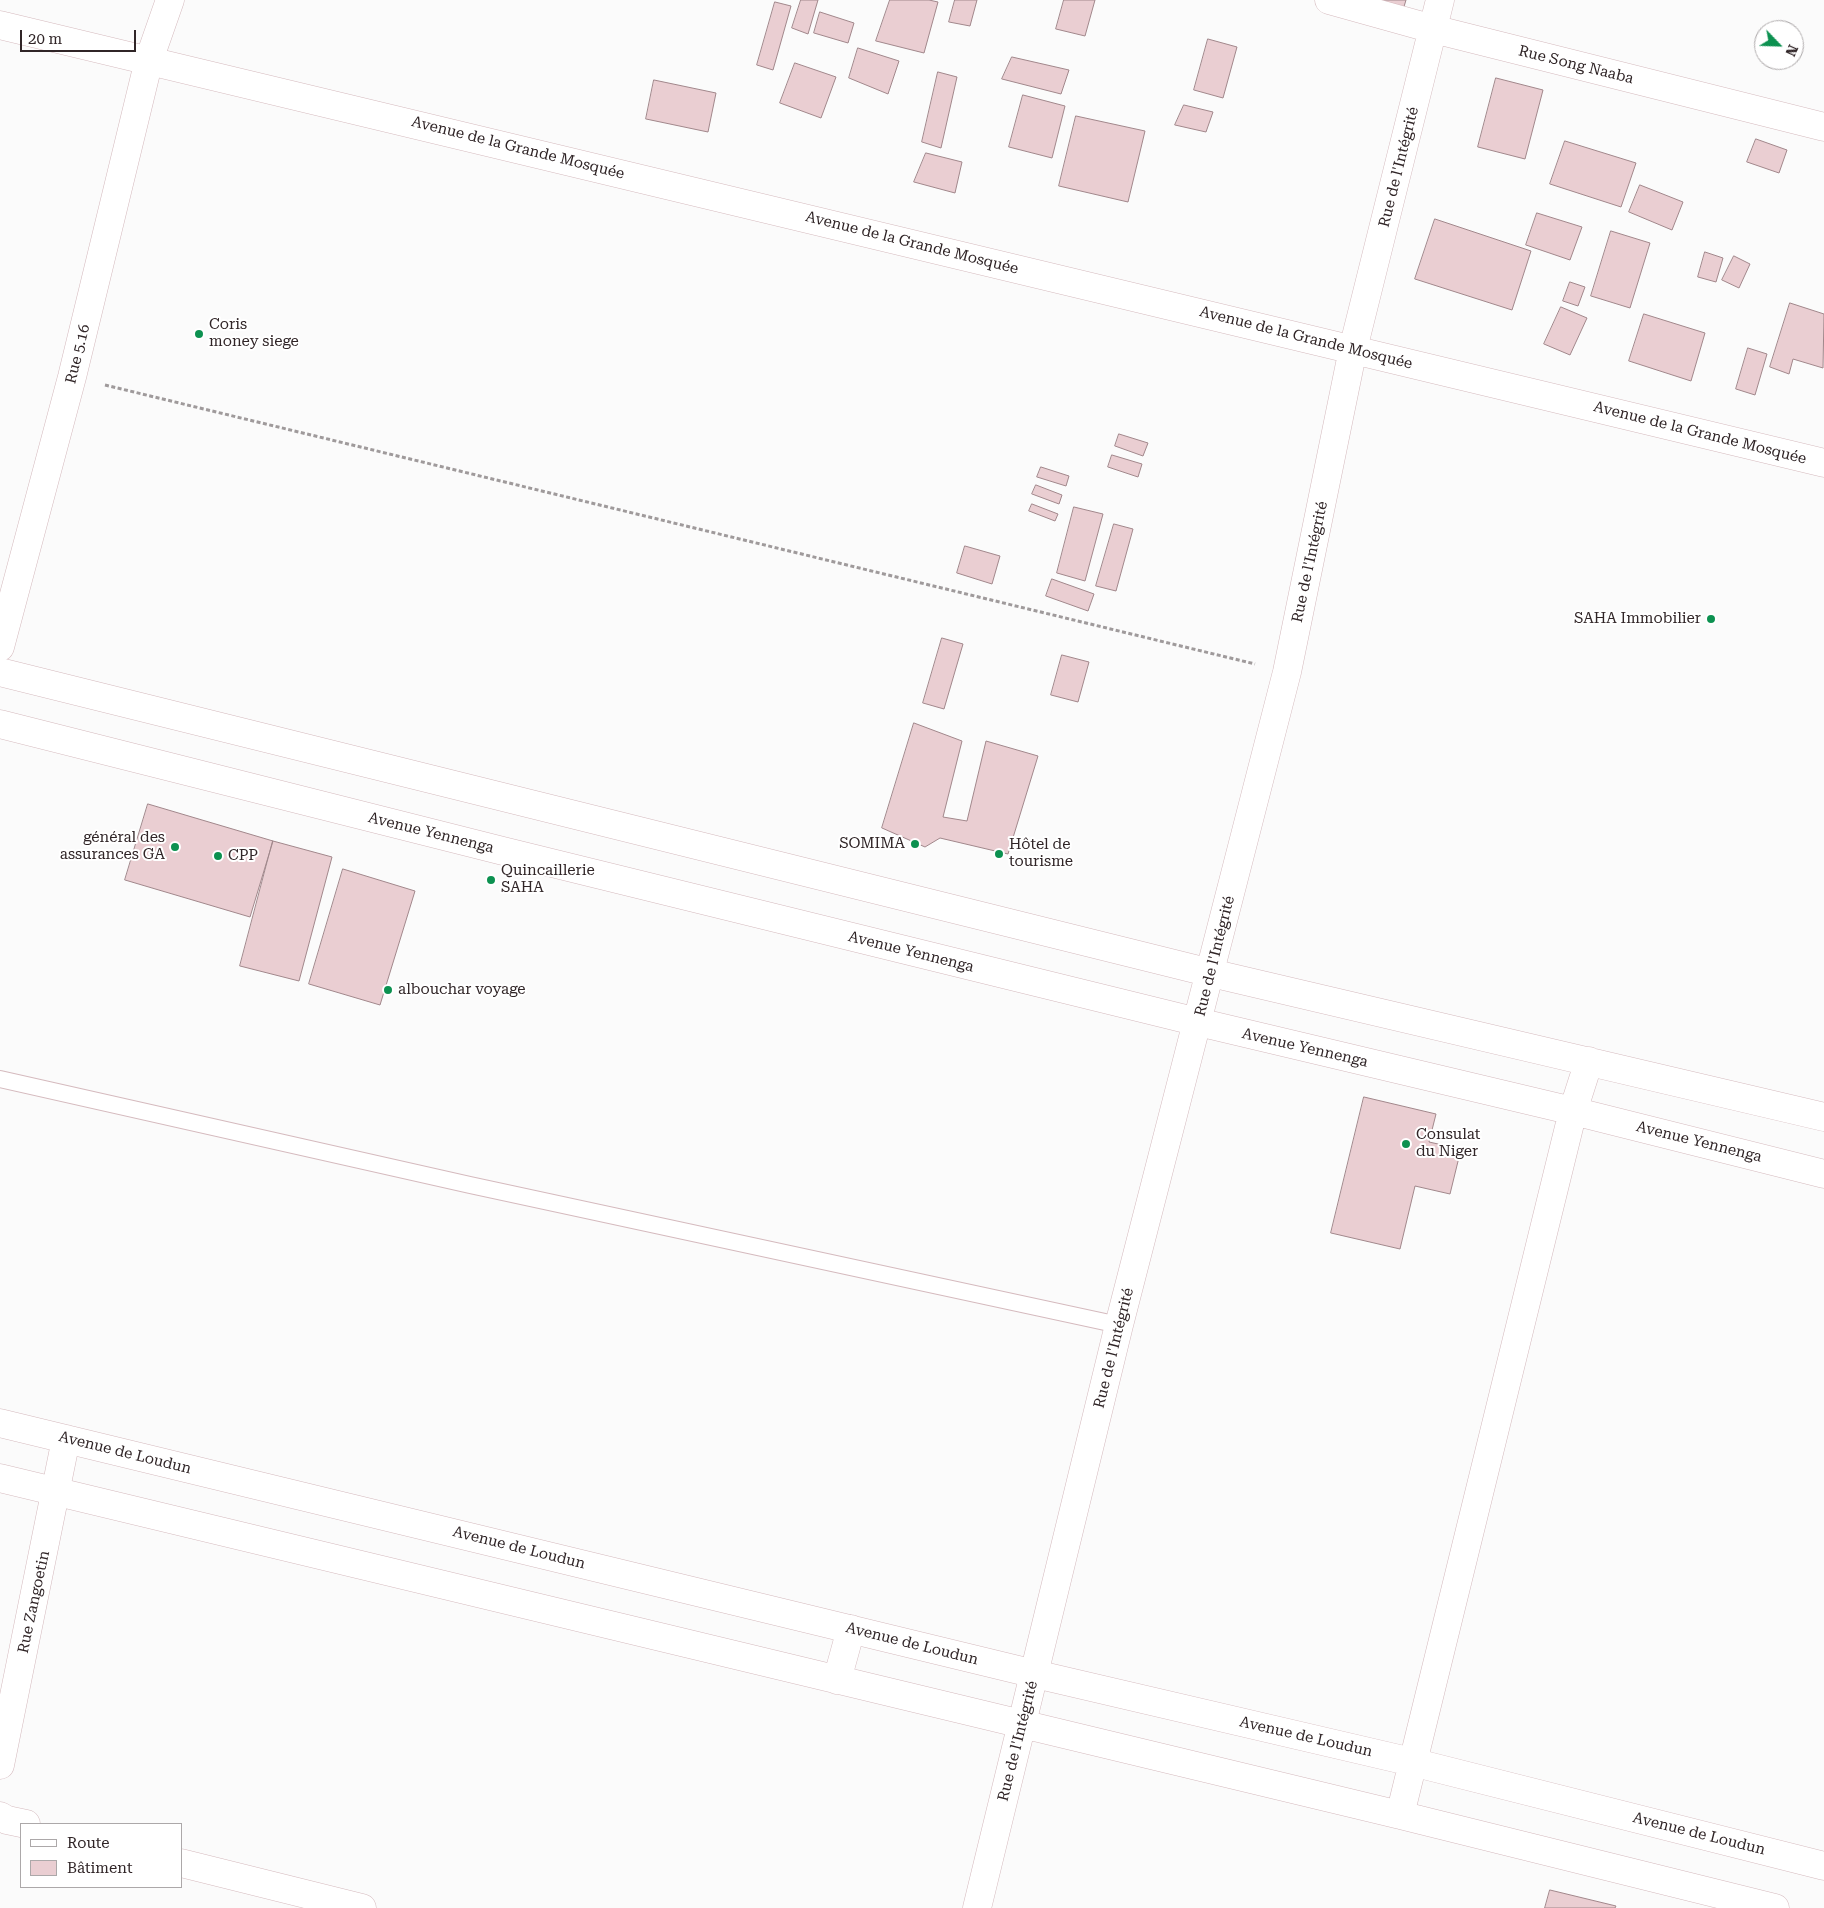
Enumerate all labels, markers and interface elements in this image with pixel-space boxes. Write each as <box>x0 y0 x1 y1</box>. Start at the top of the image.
scale bar <box>22 20 139 52</box>
north arrow <box>1754 20 1804 70</box>
text: 20 m <box>28 30 62 48</box>
street label: Rue Song Naaba <box>1517 42 1635 88</box>
text: N <box>1782 43 1801 59</box>
street label: Rue de l'Intégrité <box>1375 105 1423 229</box>
street label: Avenue de la Grande Mosquée <box>410 113 626 183</box>
street label: Avenue de la Grande Mosquée <box>804 208 1020 278</box>
street label: Avenue de la Grande Mosquée <box>1198 303 1414 373</box>
place label: Coris money siege <box>209 316 299 351</box>
street label: Rue 5.16 <box>62 322 94 386</box>
marker: Coris money siege <box>193 328 205 340</box>
street label: Avenue de la Grande Mosquée <box>1592 398 1808 468</box>
street label: Rue de l'Intégrité <box>1288 500 1332 624</box>
place label: SAHA Immobilier <box>1574 610 1701 628</box>
marker: SAHA Immobilier <box>1705 613 1717 625</box>
street label: Avenue Yennenga <box>366 809 496 857</box>
place label: général des assurances GA <box>60 829 165 864</box>
place label: SOMIMA <box>839 835 905 853</box>
place label: Hôtel de tourisme <box>1009 836 1073 871</box>
marker: SOMIMA <box>909 838 921 850</box>
marker: général des assurances GA <box>169 841 181 853</box>
place label: CPP <box>228 847 258 865</box>
marker: Hôtel de tourisme <box>993 848 1005 860</box>
marker: CPP <box>212 850 224 862</box>
place label: Quincaillerie SAHA <box>501 862 595 897</box>
marker: Quincaillerie SAHA <box>485 874 497 886</box>
street label: Rue de l'Intégrité <box>1191 894 1239 1018</box>
street label: Avenue Yennenga <box>846 928 976 976</box>
place label: albouchar voyage <box>398 981 526 999</box>
marker: albouchar voyage <box>382 984 394 996</box>
street label: Avenue Yennenga <box>1240 1025 1370 1071</box>
street label: Avenue Yennenga <box>1634 1118 1764 1166</box>
place label: Consulat du Niger <box>1416 1126 1480 1161</box>
marker: Consulat du Niger <box>1400 1138 1412 1150</box>
street label: Rue de l'Intégrité <box>1090 1286 1138 1410</box>
street label: Avenue de Loudun <box>57 1428 193 1478</box>
street label: Avenue de Loudun <box>451 1523 587 1573</box>
street label: Rue Zangoetin <box>14 1549 54 1655</box>
street label: Avenue de Loudun <box>844 1619 980 1669</box>
street label: Rue de l'Intégrité <box>994 1679 1042 1803</box>
street label: Avenue de Loudun <box>1238 1713 1374 1761</box>
street label: Avenue de Loudun <box>1631 1809 1767 1859</box>
legend <box>20 1823 182 1888</box>
text: Route <box>67 1834 109 1852</box>
text: Bâtiment <box>67 1859 133 1877</box>

